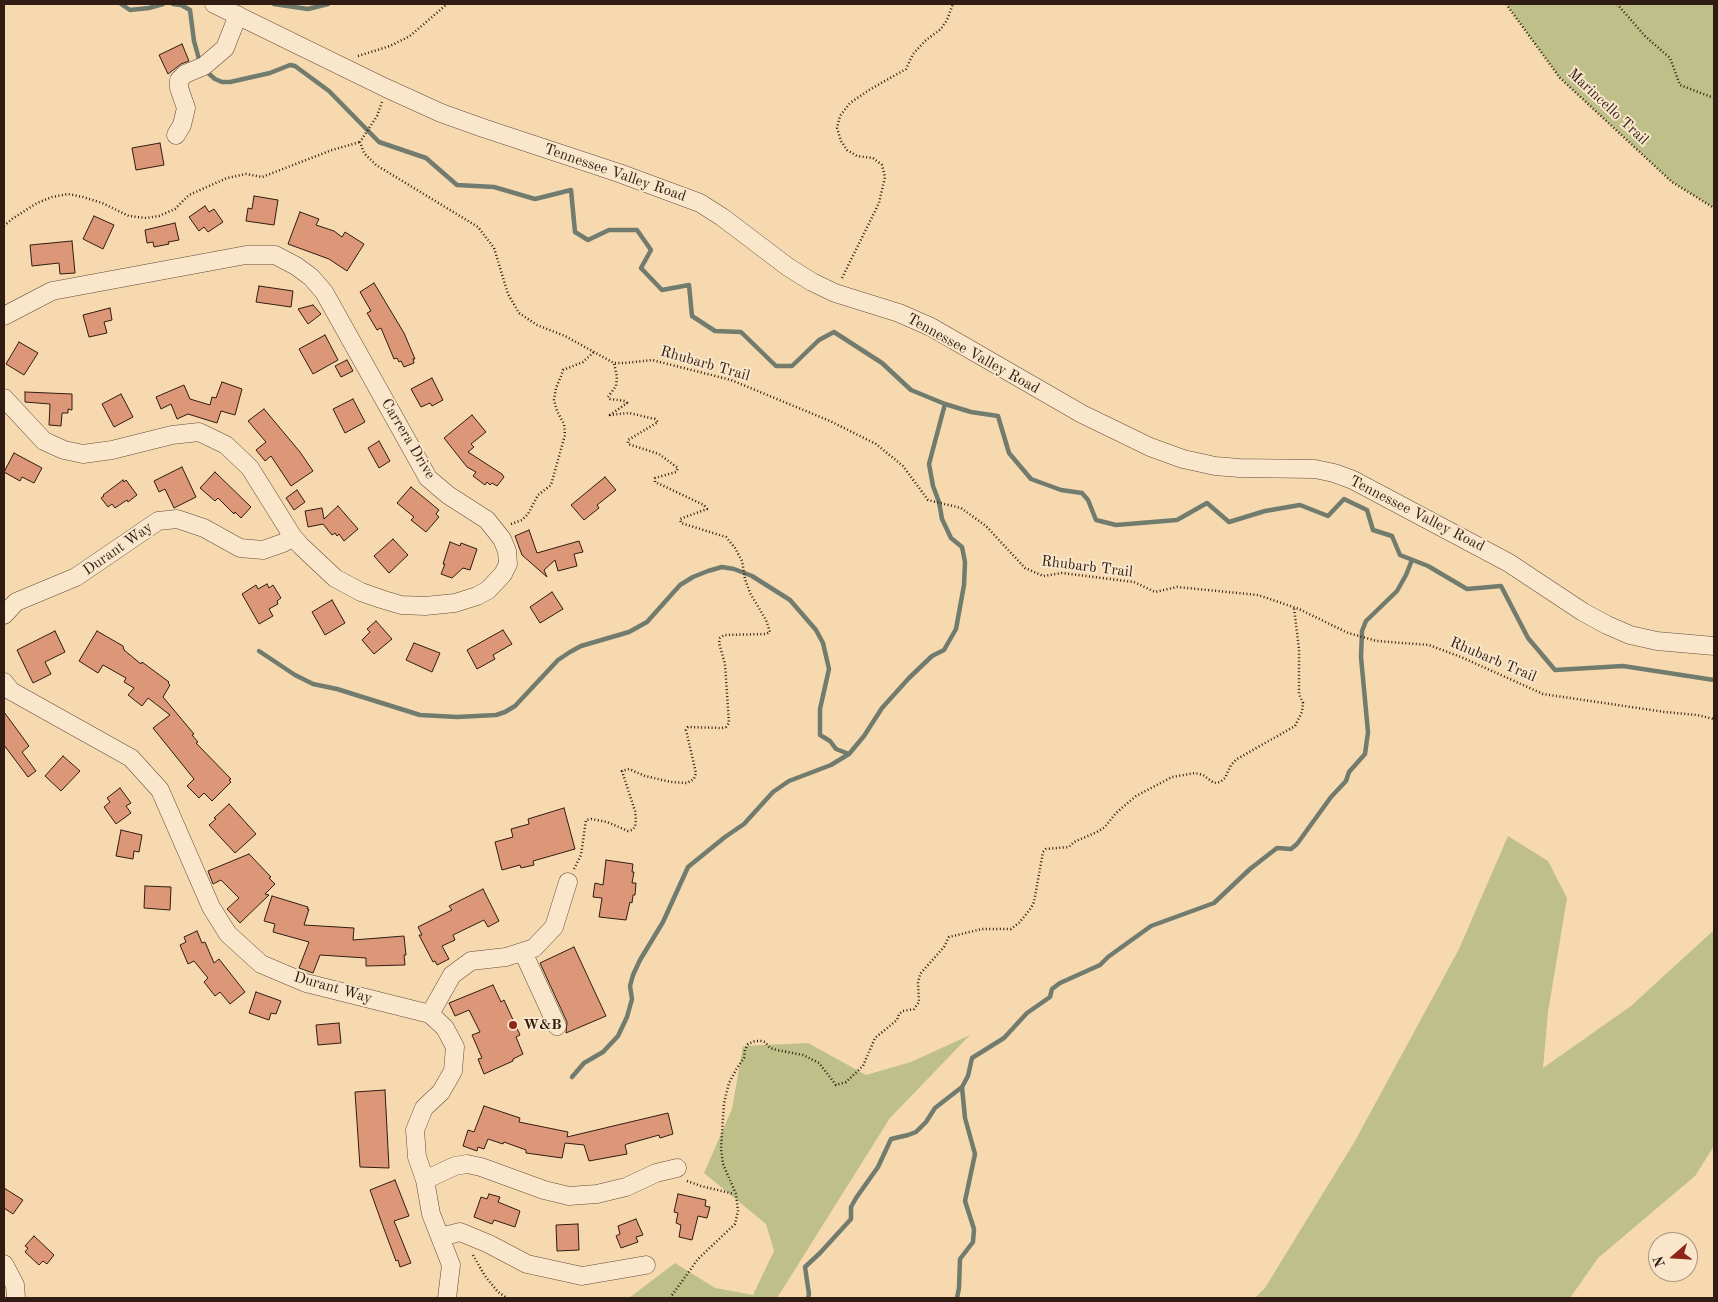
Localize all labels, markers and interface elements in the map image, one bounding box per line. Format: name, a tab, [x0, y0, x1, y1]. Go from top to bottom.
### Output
street label: Marincello Trail	[1564, 65, 1652, 149]
street label: Tennessee Valley Road	[542, 140, 688, 206]
street label: Tennessee Valley Road	[903, 310, 1043, 398]
street label: Rhubarb Trail	[658, 343, 752, 385]
street label: Carrera Drive	[377, 396, 439, 482]
street label: Tennessee Valley Road	[1347, 472, 1487, 556]
street label: Durant Way	[80, 518, 156, 580]
street label: Rhubarb Trail	[1040, 552, 1134, 582]
street label: Rhubarb Trail	[1447, 634, 1539, 686]
street label: Durant Way	[292, 968, 374, 1008]
place label: W&B	[523, 1016, 562, 1034]
marker: W&B	[507, 1019, 519, 1031]
north arrow	[1648, 1232, 1698, 1282]
text: N	[1651, 1254, 1668, 1269]

